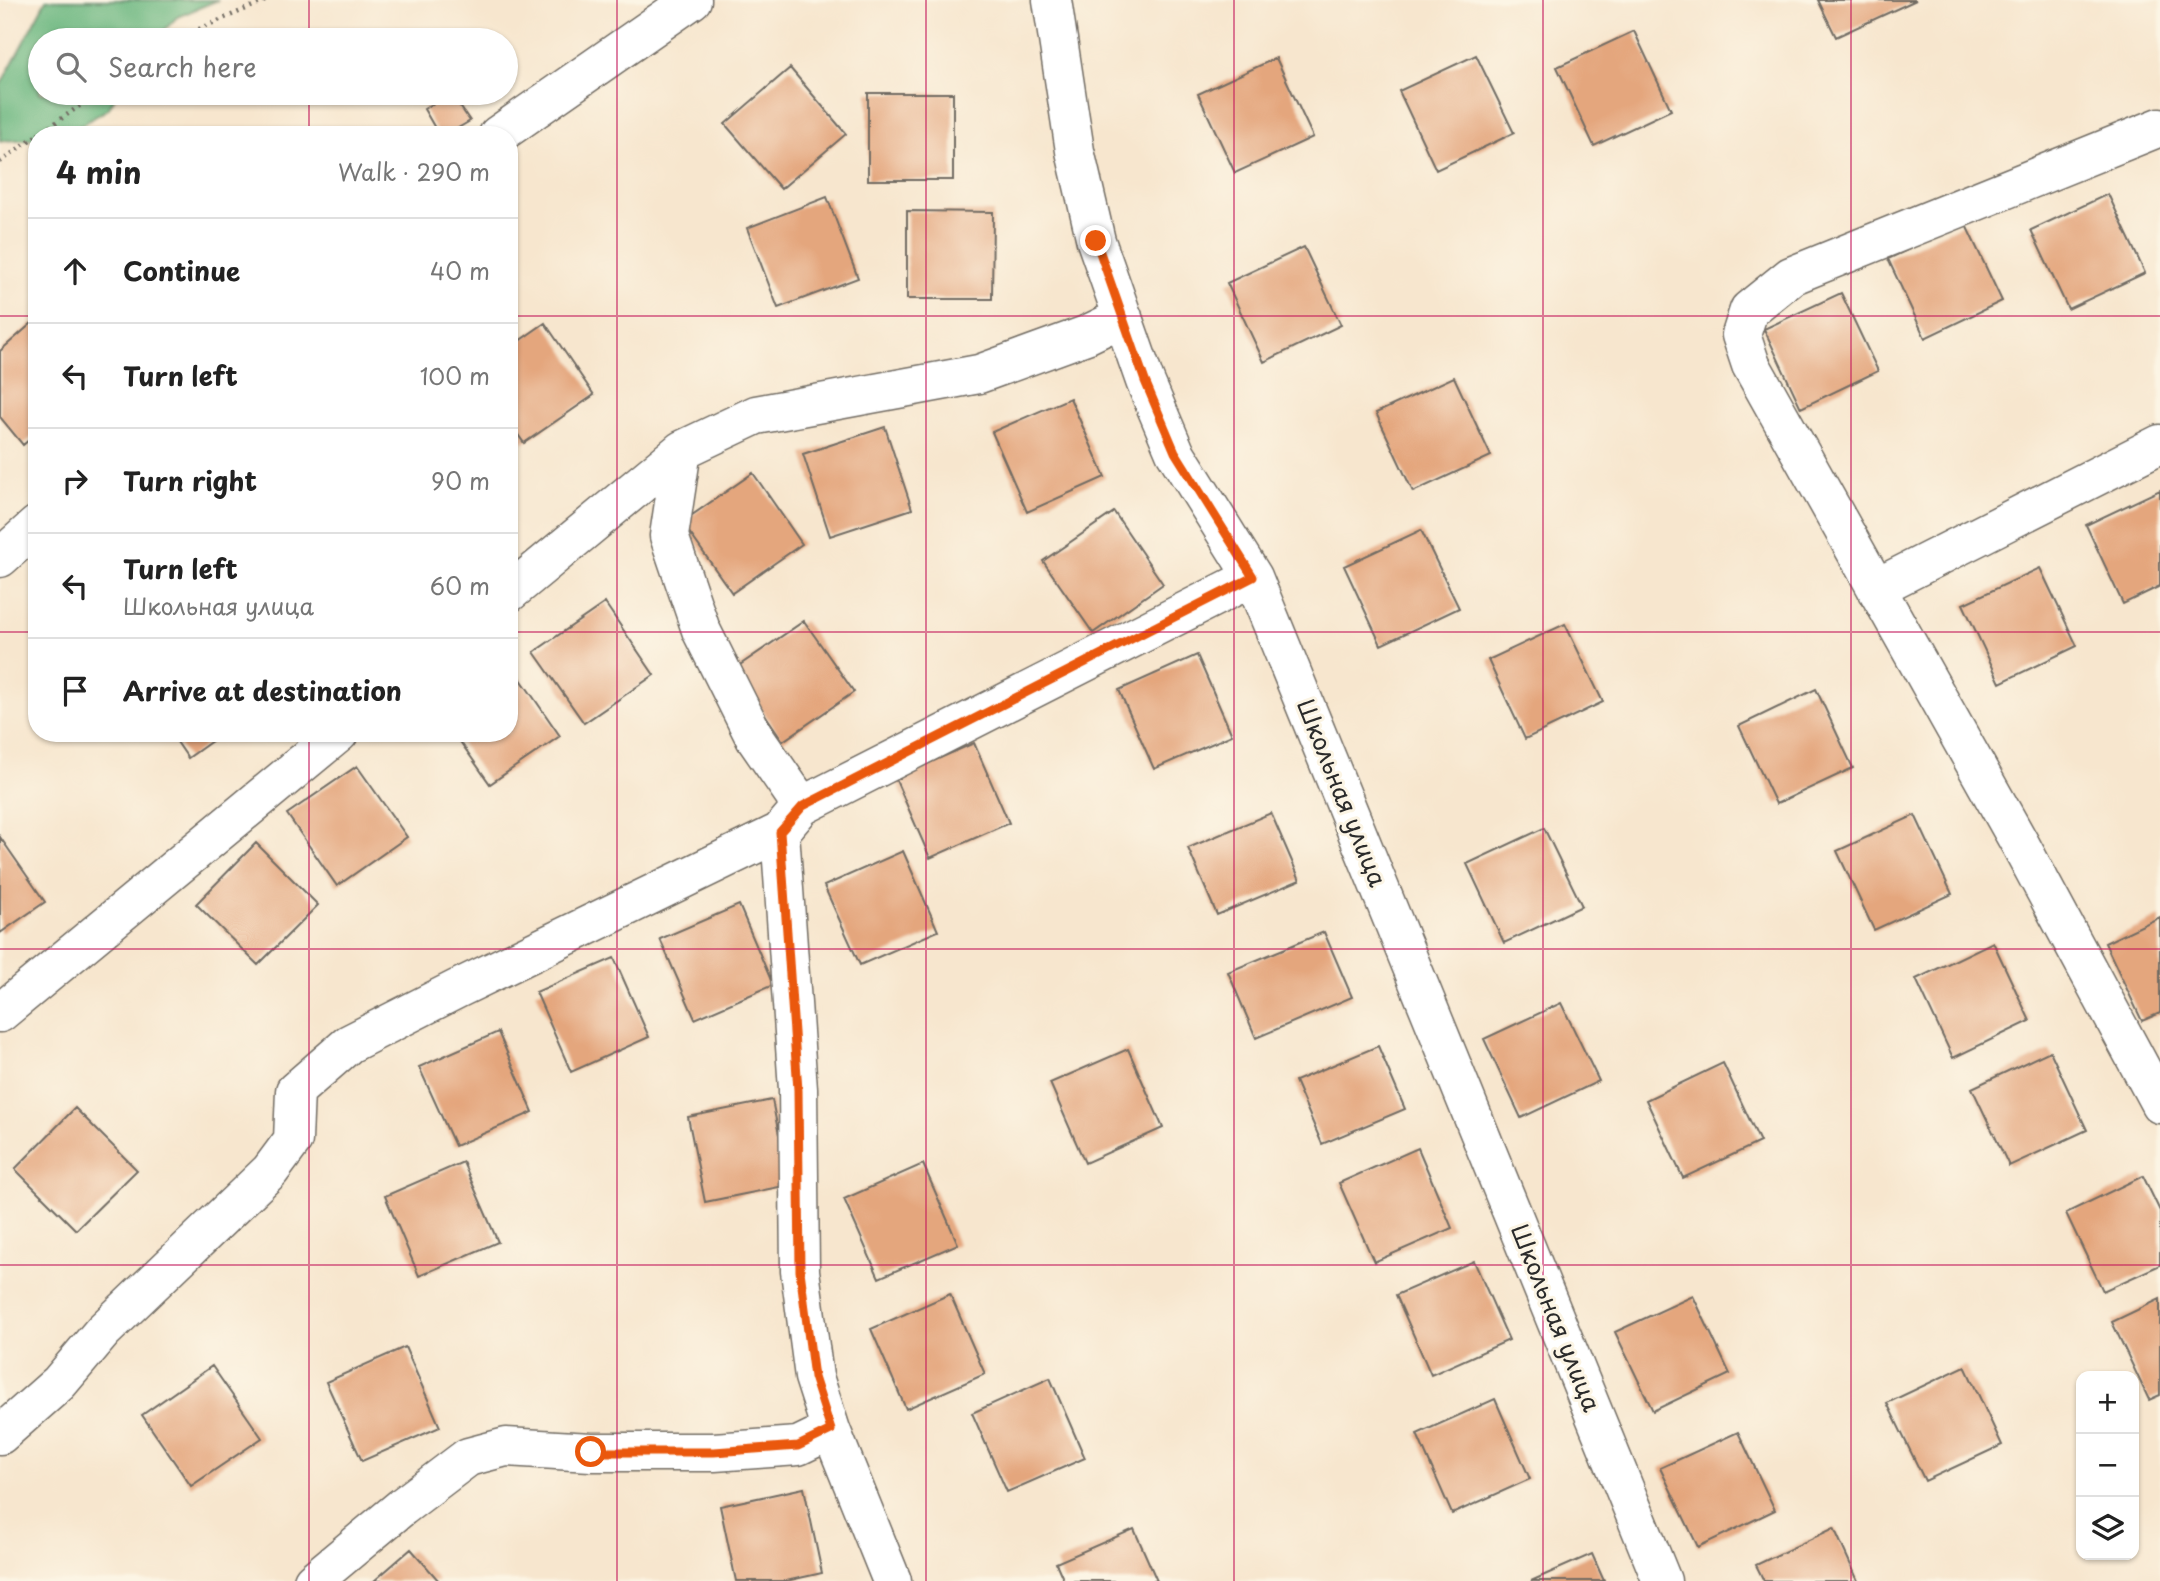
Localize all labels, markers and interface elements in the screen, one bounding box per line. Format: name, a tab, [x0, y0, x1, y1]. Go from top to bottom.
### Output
search box	[28, 28, 518, 105]
text: Search here	[108, 47, 257, 86]
icon: search	[52, 48, 90, 86]
text: 4 min	[56, 149, 142, 194]
text: Walk · 290 m	[338, 154, 490, 189]
route end	[1080, 225, 1111, 256]
text: Continue	[123, 251, 240, 290]
icon: ahead	[56, 252, 94, 290]
text: 40 m	[430, 253, 490, 288]
text: Turn left	[123, 356, 238, 395]
icon: left	[56, 357, 94, 395]
text: 100 m	[420, 358, 490, 393]
text: Turn right	[123, 461, 257, 500]
icon: right	[56, 462, 94, 500]
text: 90 m	[431, 463, 490, 498]
text: Turn left	[123, 549, 238, 588]
icon: left	[56, 567, 94, 605]
text: 60 m	[430, 568, 490, 603]
text: Школьная улица	[123, 588, 314, 623]
text: Arrive at destination	[123, 671, 402, 710]
icon: arrive	[56, 672, 94, 710]
street label: Школьная улица	[1289, 693, 1397, 891]
street label: Школьная улица	[1503, 1218, 1611, 1416]
map controls	[2076, 1371, 2139, 1560]
button: +	[2076, 1371, 2139, 1434]
button: −	[2076, 1434, 2139, 1497]
route start	[575, 1436, 606, 1467]
button: layers	[2076, 1497, 2139, 1560]

